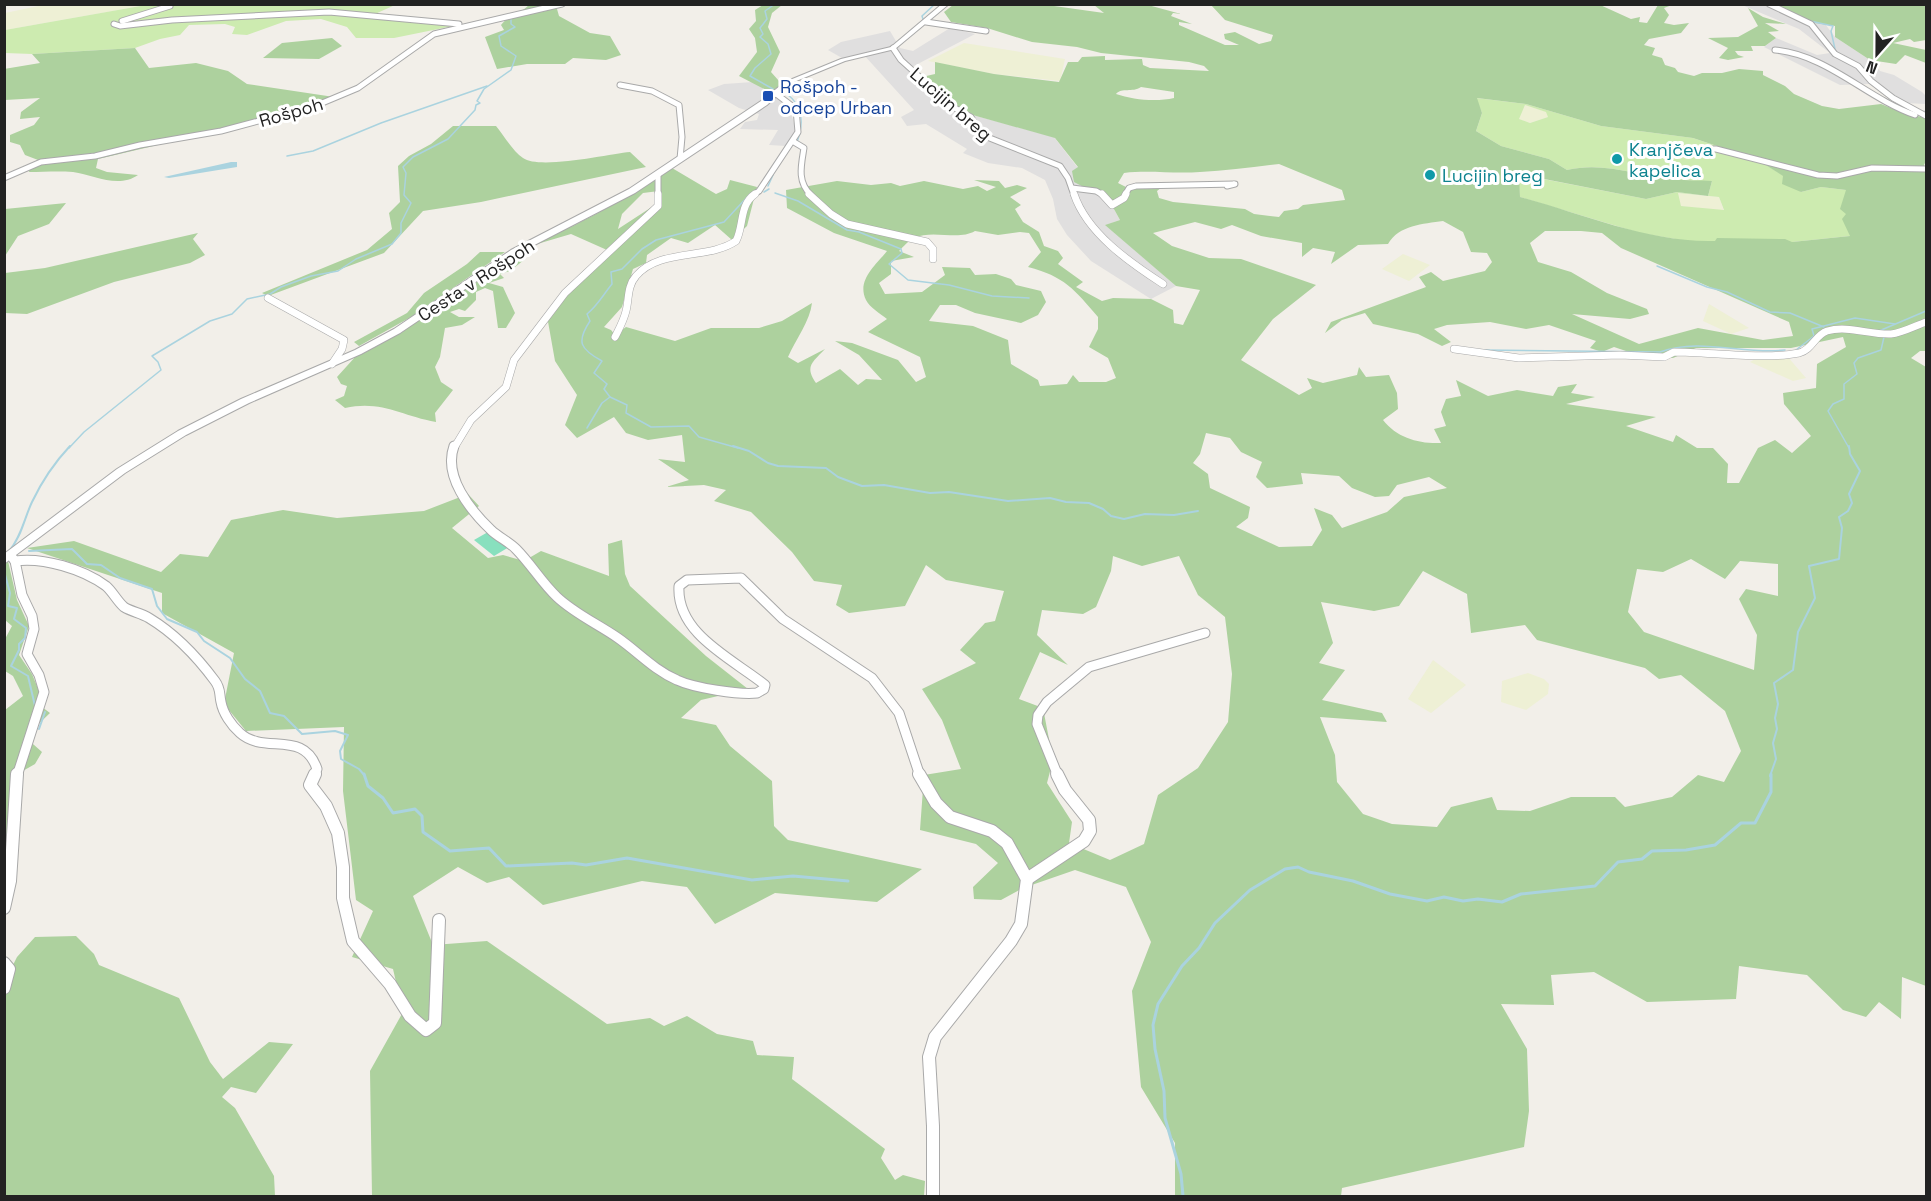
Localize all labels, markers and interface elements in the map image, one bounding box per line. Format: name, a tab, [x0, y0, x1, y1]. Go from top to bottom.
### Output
north arrow	[1847, 24, 1907, 84]
text: N	[1863, 56, 1881, 79]
street label: Lucijin breg	[905, 62, 997, 146]
place label: Rošpoh - odcep Urban	[780, 75, 892, 119]
marker: Rošpoh - odcep Urban	[761, 89, 775, 103]
street label: Rošpoh	[256, 92, 326, 132]
place label: Kranjčeva kapelica	[1629, 138, 1713, 182]
marker: Kranjčeva kapelica	[1610, 152, 1624, 166]
place label: Lucijin breg	[1442, 164, 1543, 187]
marker: Lucijin breg	[1423, 168, 1437, 182]
street label: Cesta v Rošpoh	[413, 234, 539, 326]

